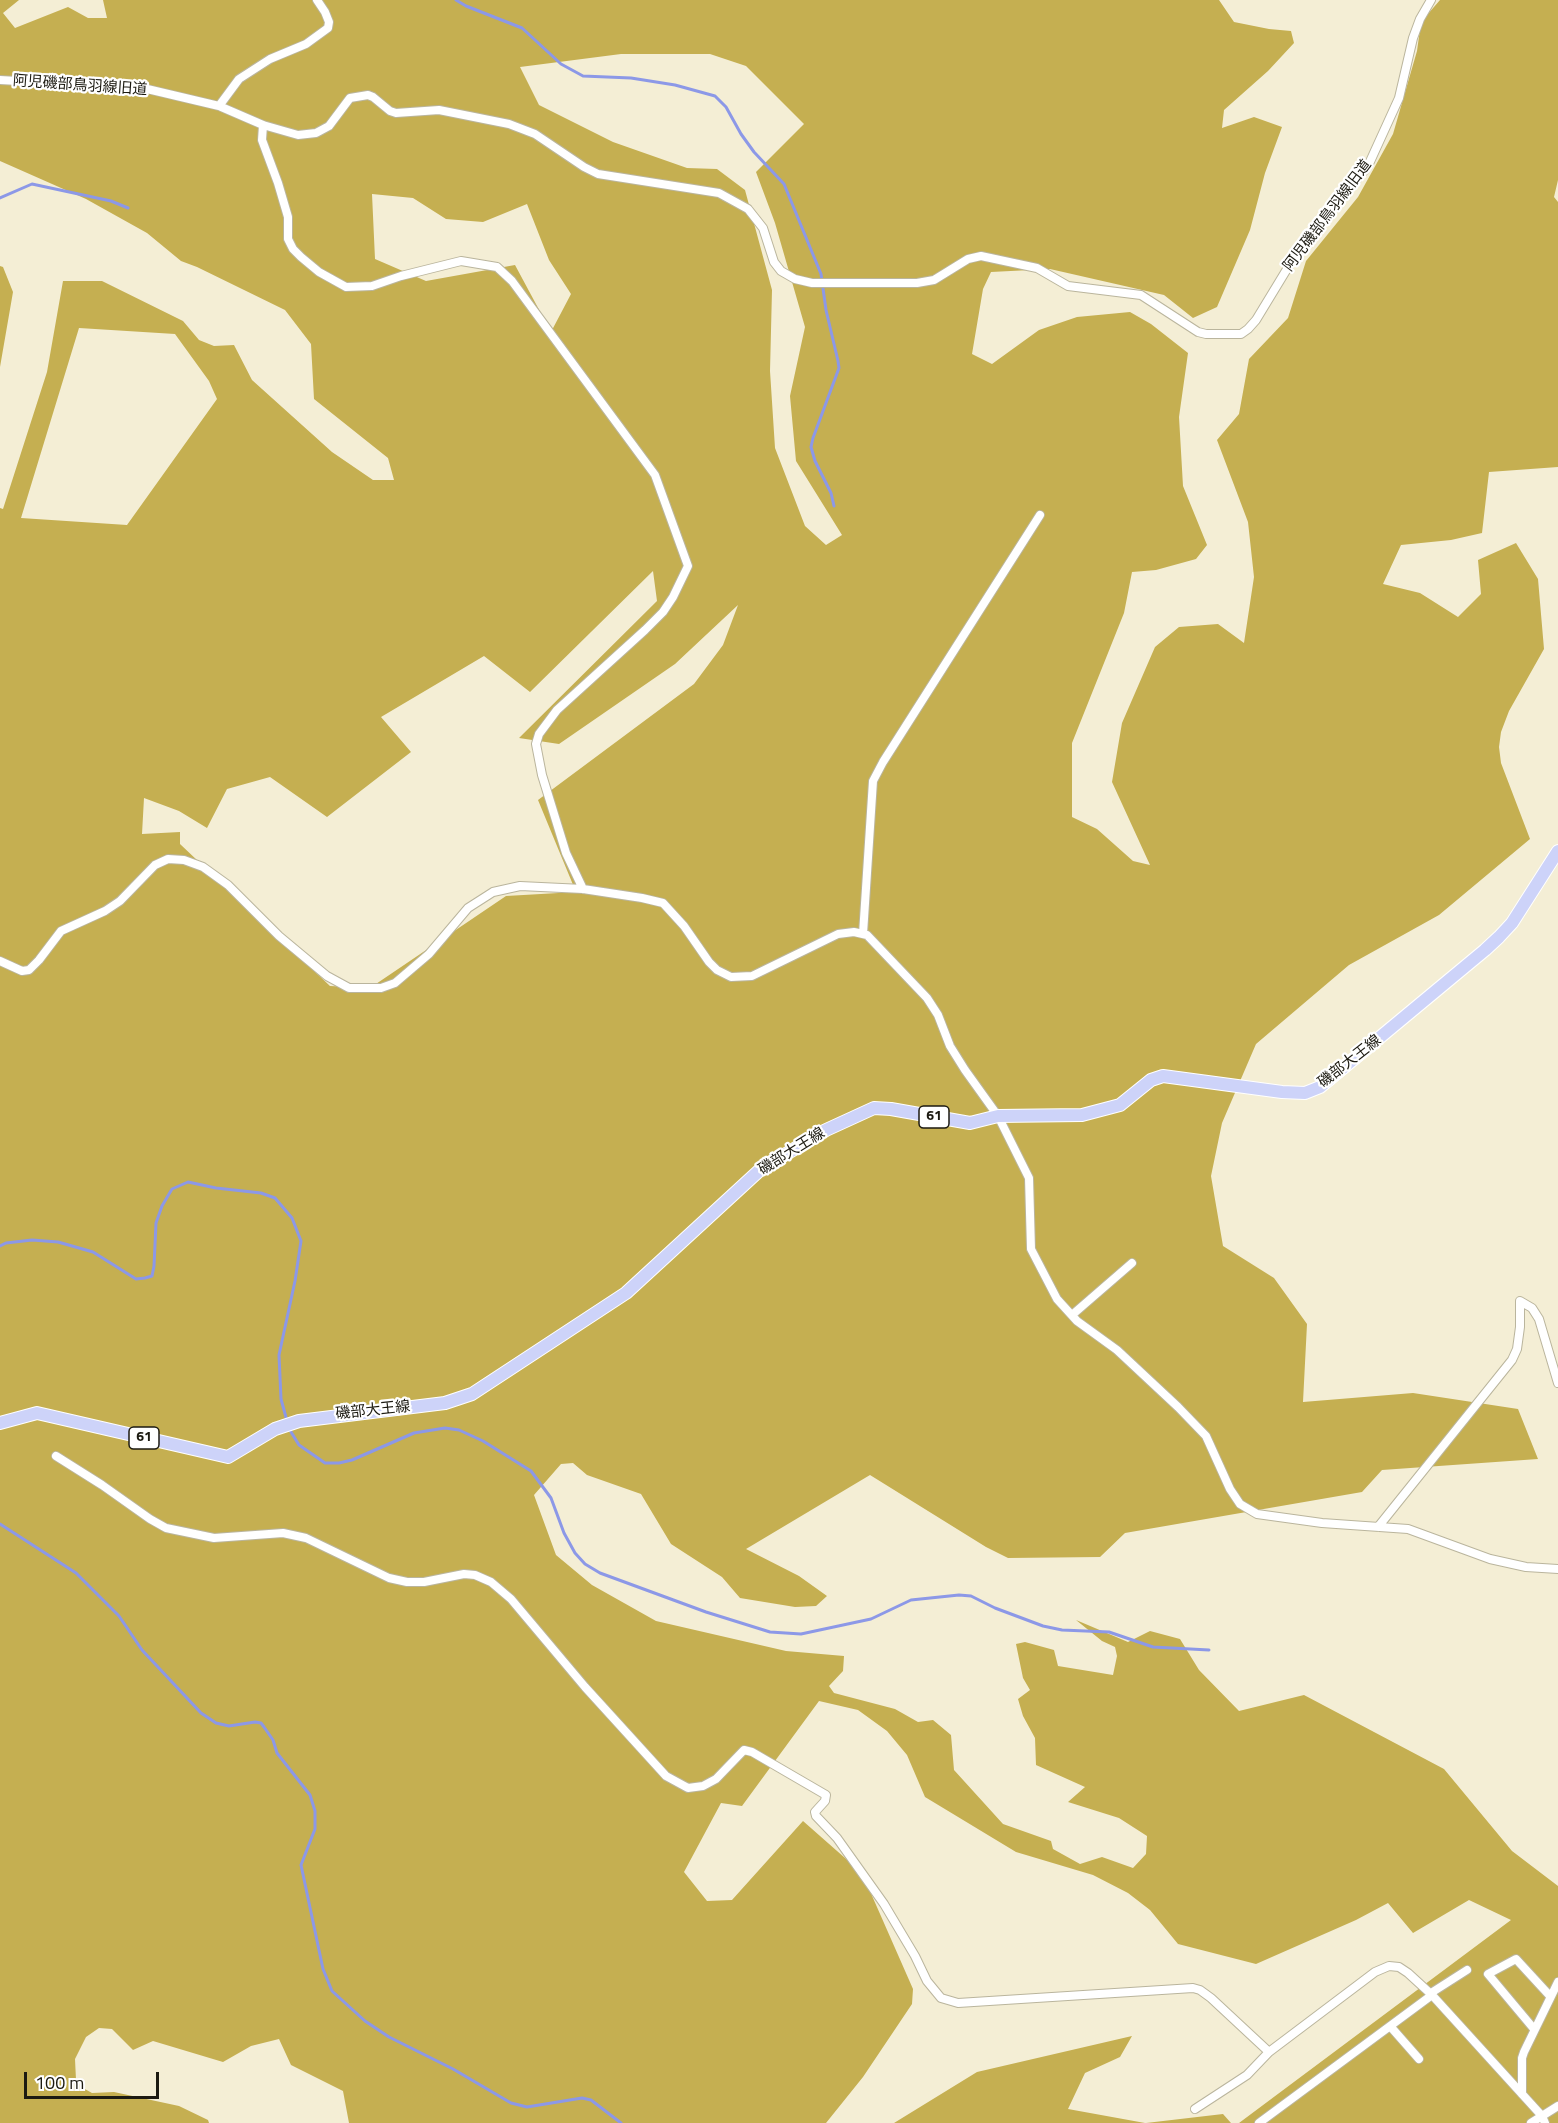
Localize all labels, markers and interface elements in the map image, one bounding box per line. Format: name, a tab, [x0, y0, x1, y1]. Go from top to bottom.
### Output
street label: 阿児磯部鳥羽線旧道	[12, 72, 148, 100]
street label: 阿児磯部鳥羽線旧道	[1280, 157, 1376, 275]
street label: 磯部大王線	[1315, 1032, 1385, 1092]
road number: 61	[919, 1106, 949, 1128]
street label: 磯部大王線	[755, 1124, 829, 1180]
street label: 磯部大王線	[335, 1398, 411, 1424]
road number: 61	[129, 1427, 159, 1449]
scale bar	[27, 2060, 162, 2098]
text: 100 m	[35, 2069, 84, 2096]

